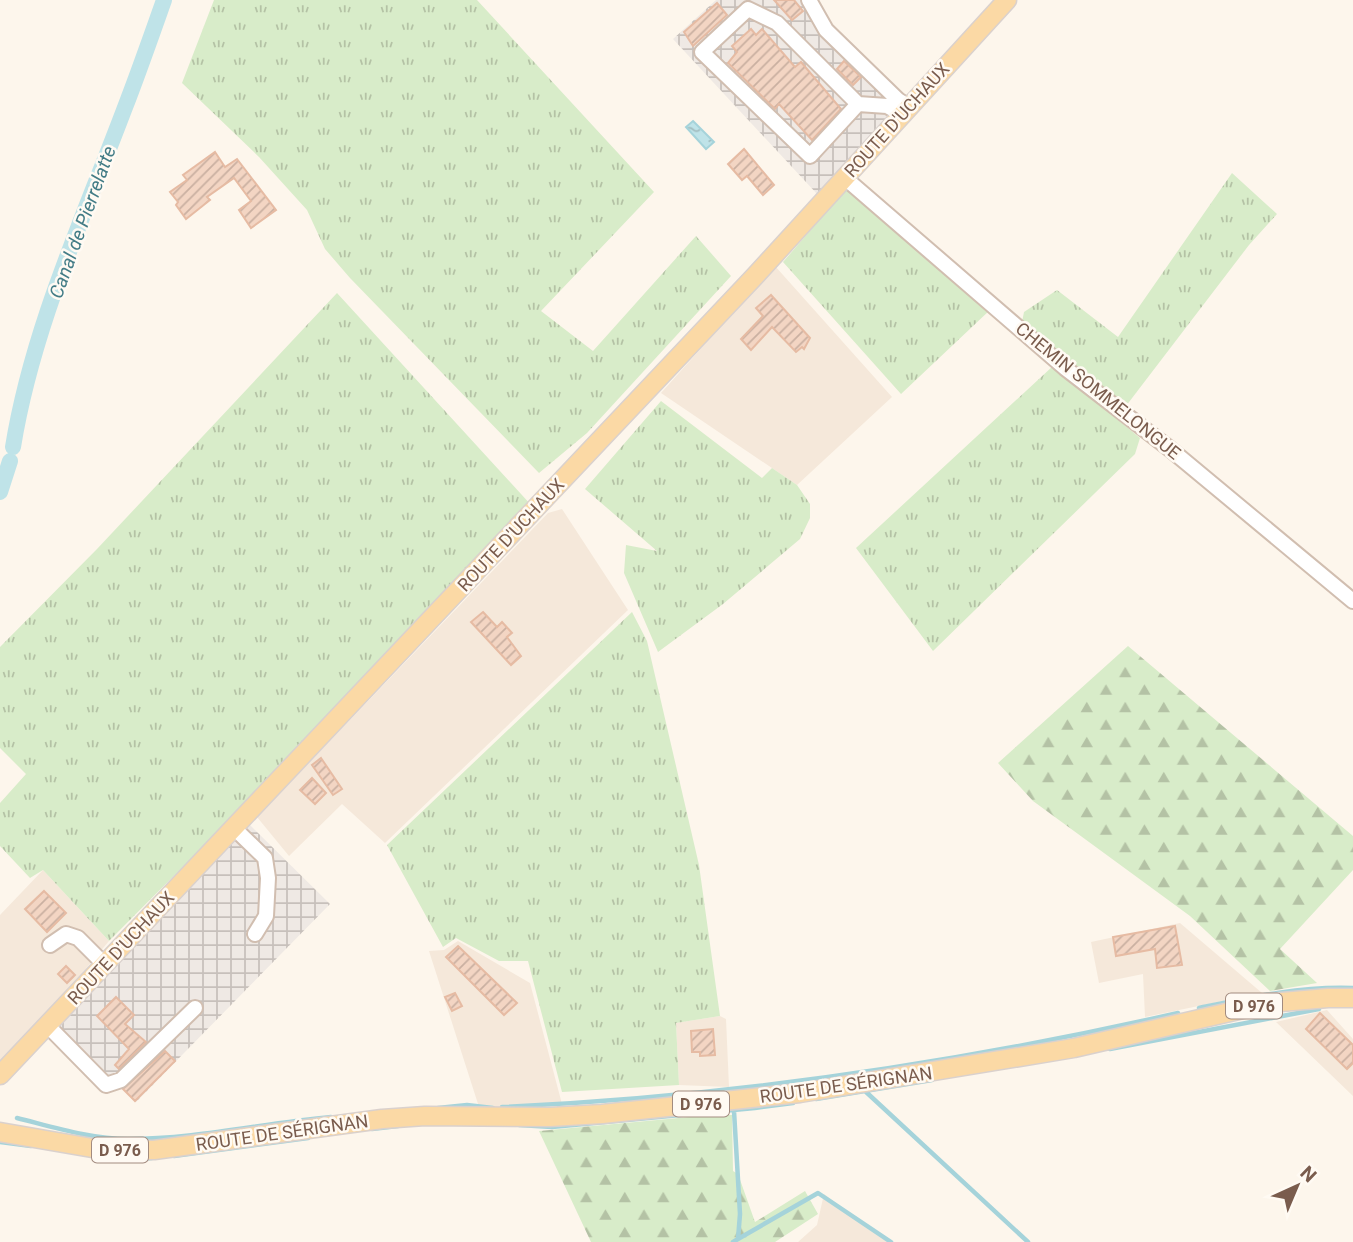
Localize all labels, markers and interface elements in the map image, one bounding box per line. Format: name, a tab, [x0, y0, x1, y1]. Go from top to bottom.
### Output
street label: ROUTE D'UCHAUX	[840, 58, 953, 181]
water label: Canal de Pierrelatte	[44, 143, 121, 302]
street label: CHEMIN SOMMELONGUE	[1012, 318, 1185, 464]
street label: ROUTE D'UCHAUX	[453, 474, 568, 595]
street label: ROUTE D'UCHAUX	[63, 887, 178, 1008]
road number: D 976	[1226, 994, 1282, 1018]
street label: ROUTE DE SÉRIGNAN	[758, 1062, 933, 1107]
road number: D 976	[673, 1092, 729, 1116]
street label: ROUTE DE SÉRIGNAN	[194, 1110, 369, 1155]
road number: D 976	[92, 1138, 148, 1162]
north arrow	[1262, 1151, 1332, 1221]
text: N	[1296, 1161, 1321, 1187]

